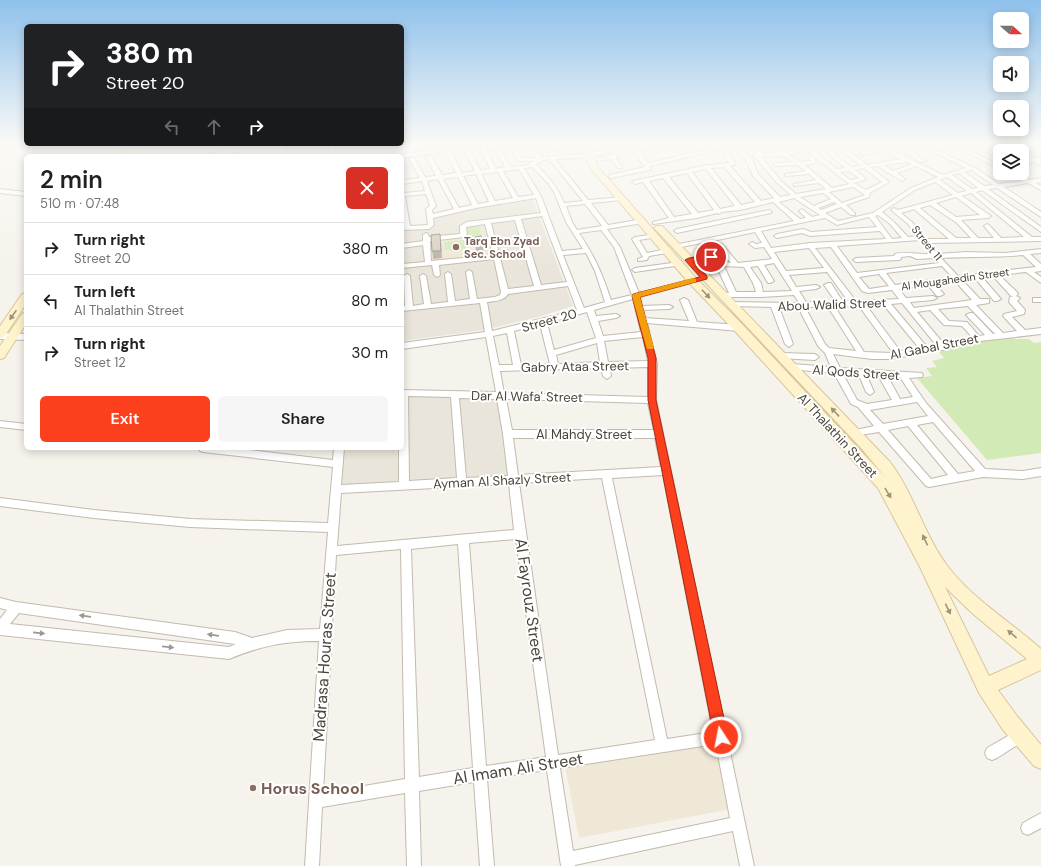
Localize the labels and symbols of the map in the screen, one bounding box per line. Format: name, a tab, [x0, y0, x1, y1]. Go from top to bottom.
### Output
north arrow	[993, 12, 1029, 48]
street label: Street 11	[909, 223, 945, 263]
place label: Tarq Ebn Zyad Sec. School	[464, 234, 539, 261]
pin	[694, 240, 728, 274]
marker: Tarq Ebn Zyad Sec. School	[451, 242, 461, 252]
street label: Al Mougahedin Street	[900, 264, 1010, 294]
one-way arrow	[701, 289, 711, 299]
street label: Abou Walid Street	[777, 294, 887, 315]
street label: Street 20	[520, 305, 579, 336]
one-way arrow	[9, 310, 17, 320]
street label: Al Gabal Street	[888, 330, 980, 363]
street label: Gabry Ataa Street	[521, 357, 629, 376]
street label: Al Qods Street	[812, 361, 900, 384]
street label: Dar Al Wafa' Street	[471, 387, 583, 406]
street label: Al Thalathin Street	[794, 389, 881, 481]
one-way arrow	[830, 407, 839, 417]
street label: Al Mahdy Street	[536, 426, 632, 443]
street label: Ayman Al Shazly Street	[433, 468, 571, 493]
one-way arrow	[885, 487, 892, 499]
one-way arrow	[922, 534, 928, 545]
street label: Al Fayrouz Street	[510, 537, 549, 663]
street label: Madrasa Houras Street	[308, 572, 341, 742]
one-way arrow	[945, 603, 951, 615]
one-way arrow	[78, 613, 91, 619]
one-way arrow	[33, 630, 45, 636]
one-way arrow	[1007, 630, 1017, 639]
one-way arrow	[207, 632, 219, 638]
one-way arrow	[162, 644, 174, 650]
position arrow	[700, 716, 742, 758]
street label: Al Imam Ali Street	[452, 748, 585, 789]
place label: Horus School	[261, 778, 364, 799]
marker: Horus School	[248, 783, 258, 793]

